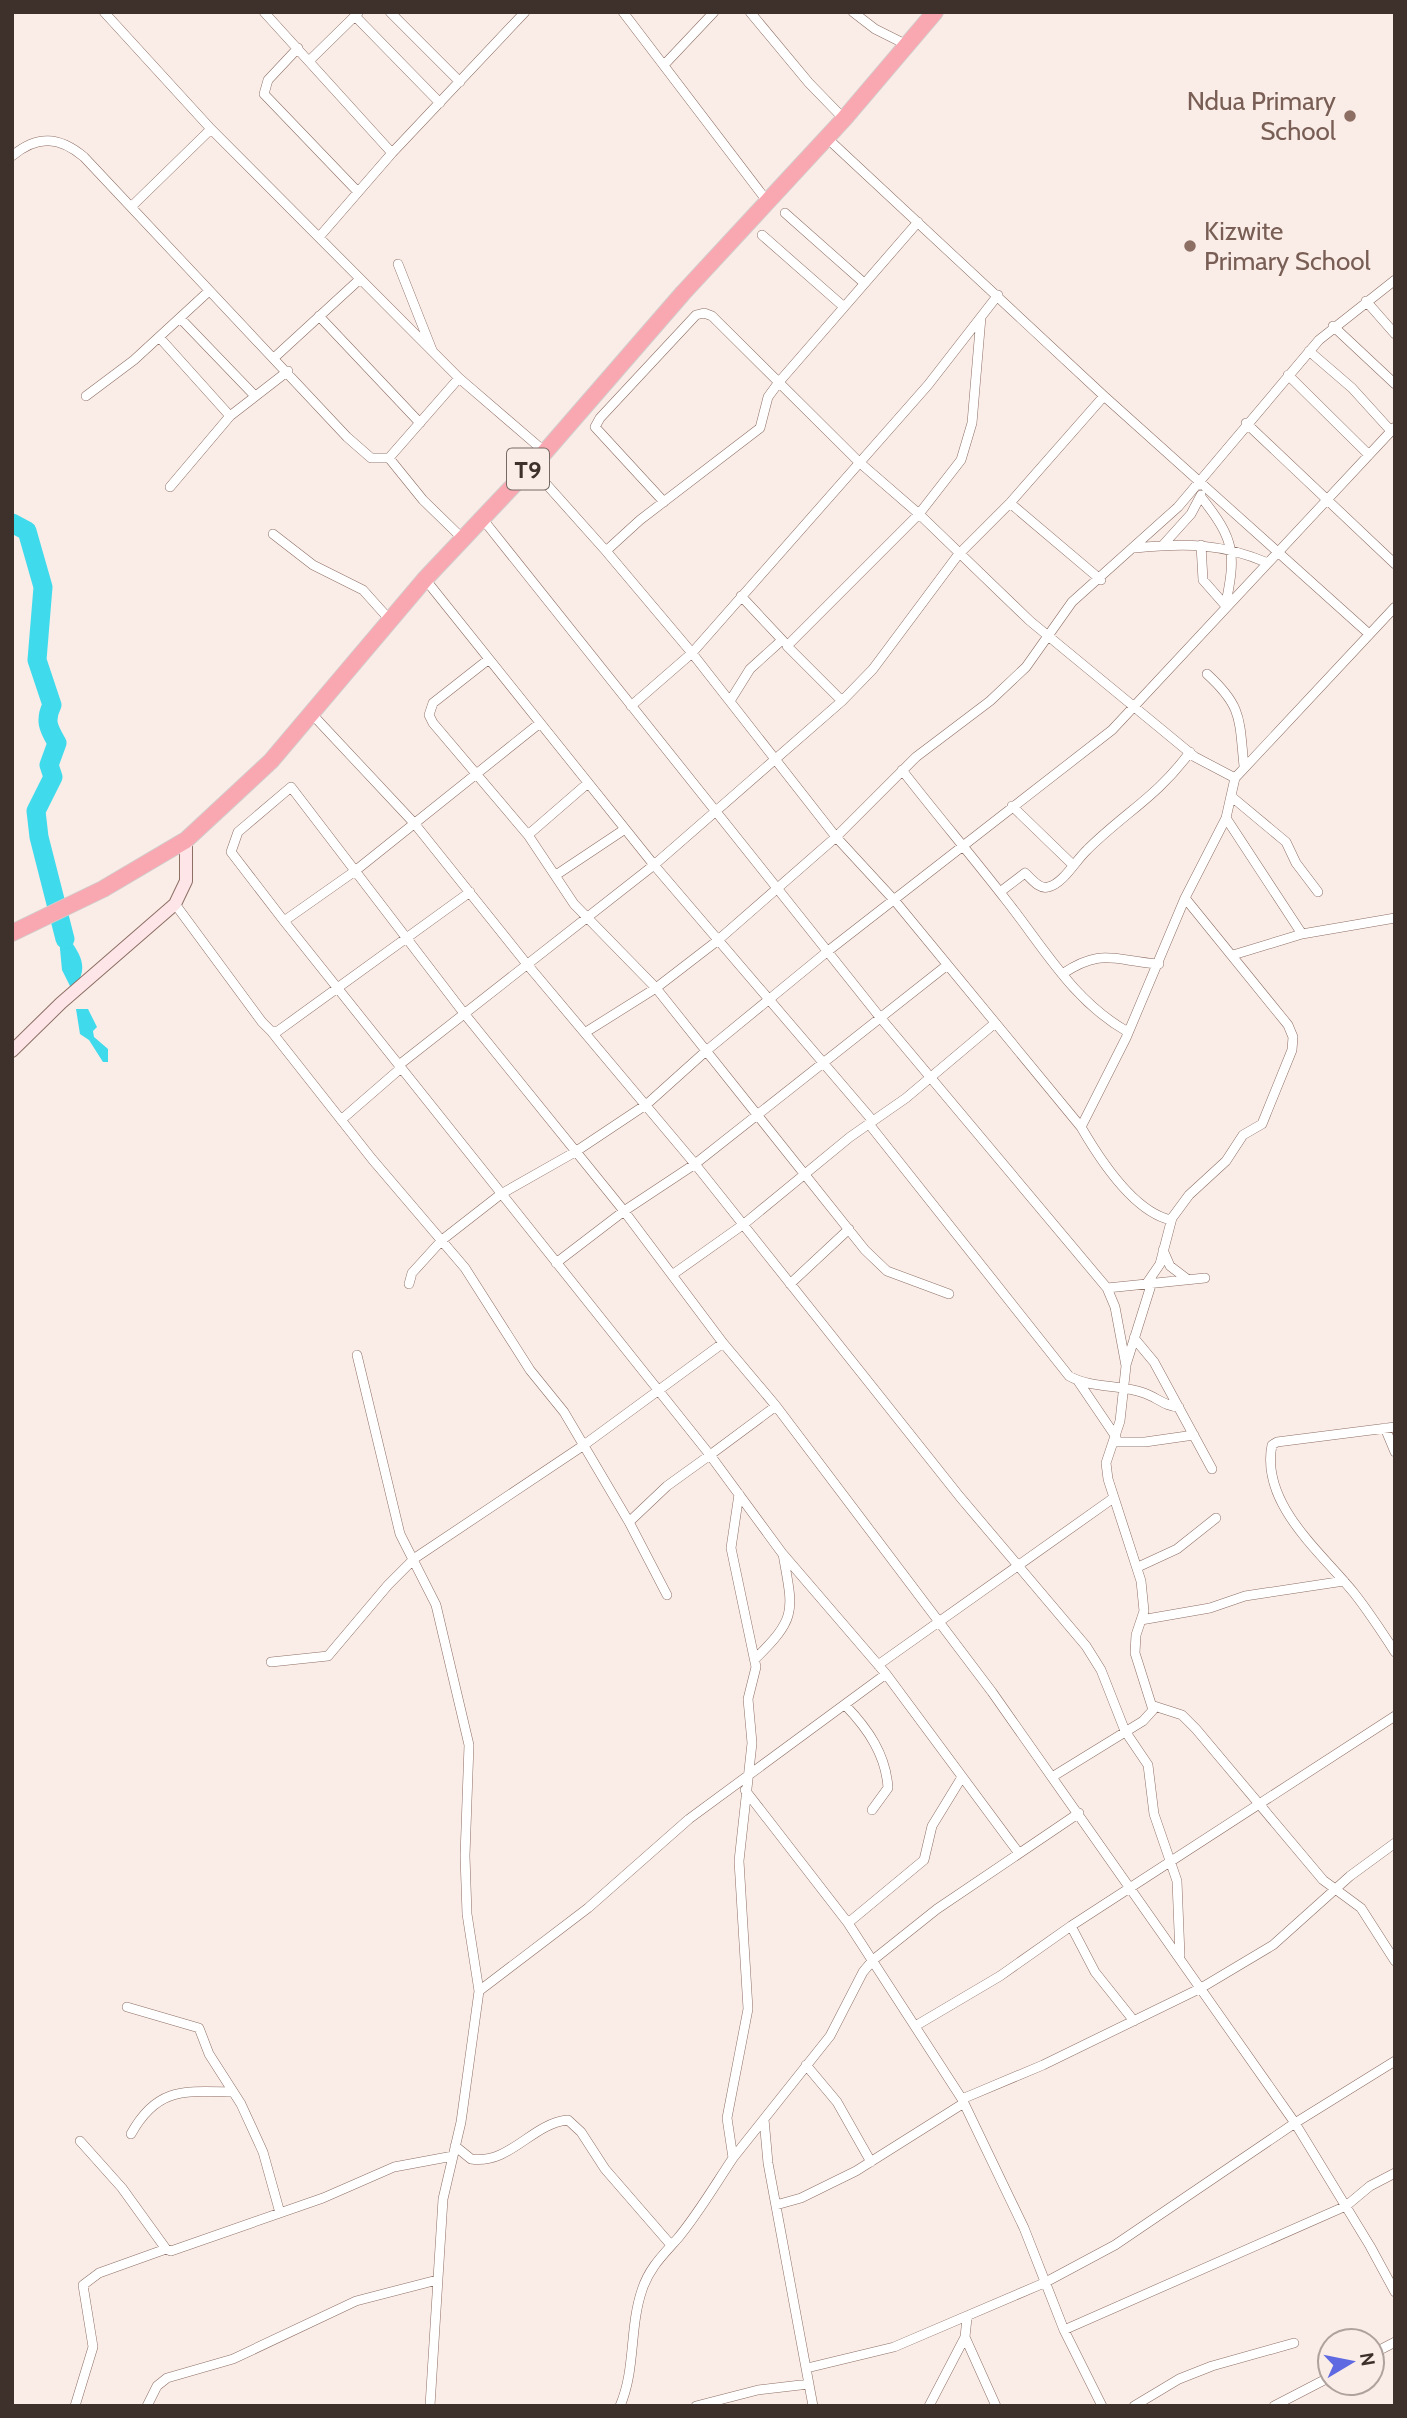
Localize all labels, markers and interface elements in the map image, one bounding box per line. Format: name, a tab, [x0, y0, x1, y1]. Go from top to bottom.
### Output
place label: Ndua Primary School	[1187, 85, 1336, 147]
marker: Ndua Primary School	[1342, 108, 1358, 124]
place label: Kizwite Primary School	[1204, 215, 1371, 277]
marker: Kizwite Primary School	[1182, 238, 1198, 254]
road number: T9	[507, 448, 549, 490]
north arrow	[1316, 2327, 1386, 2397]
text: N	[1355, 2351, 1380, 2368]

